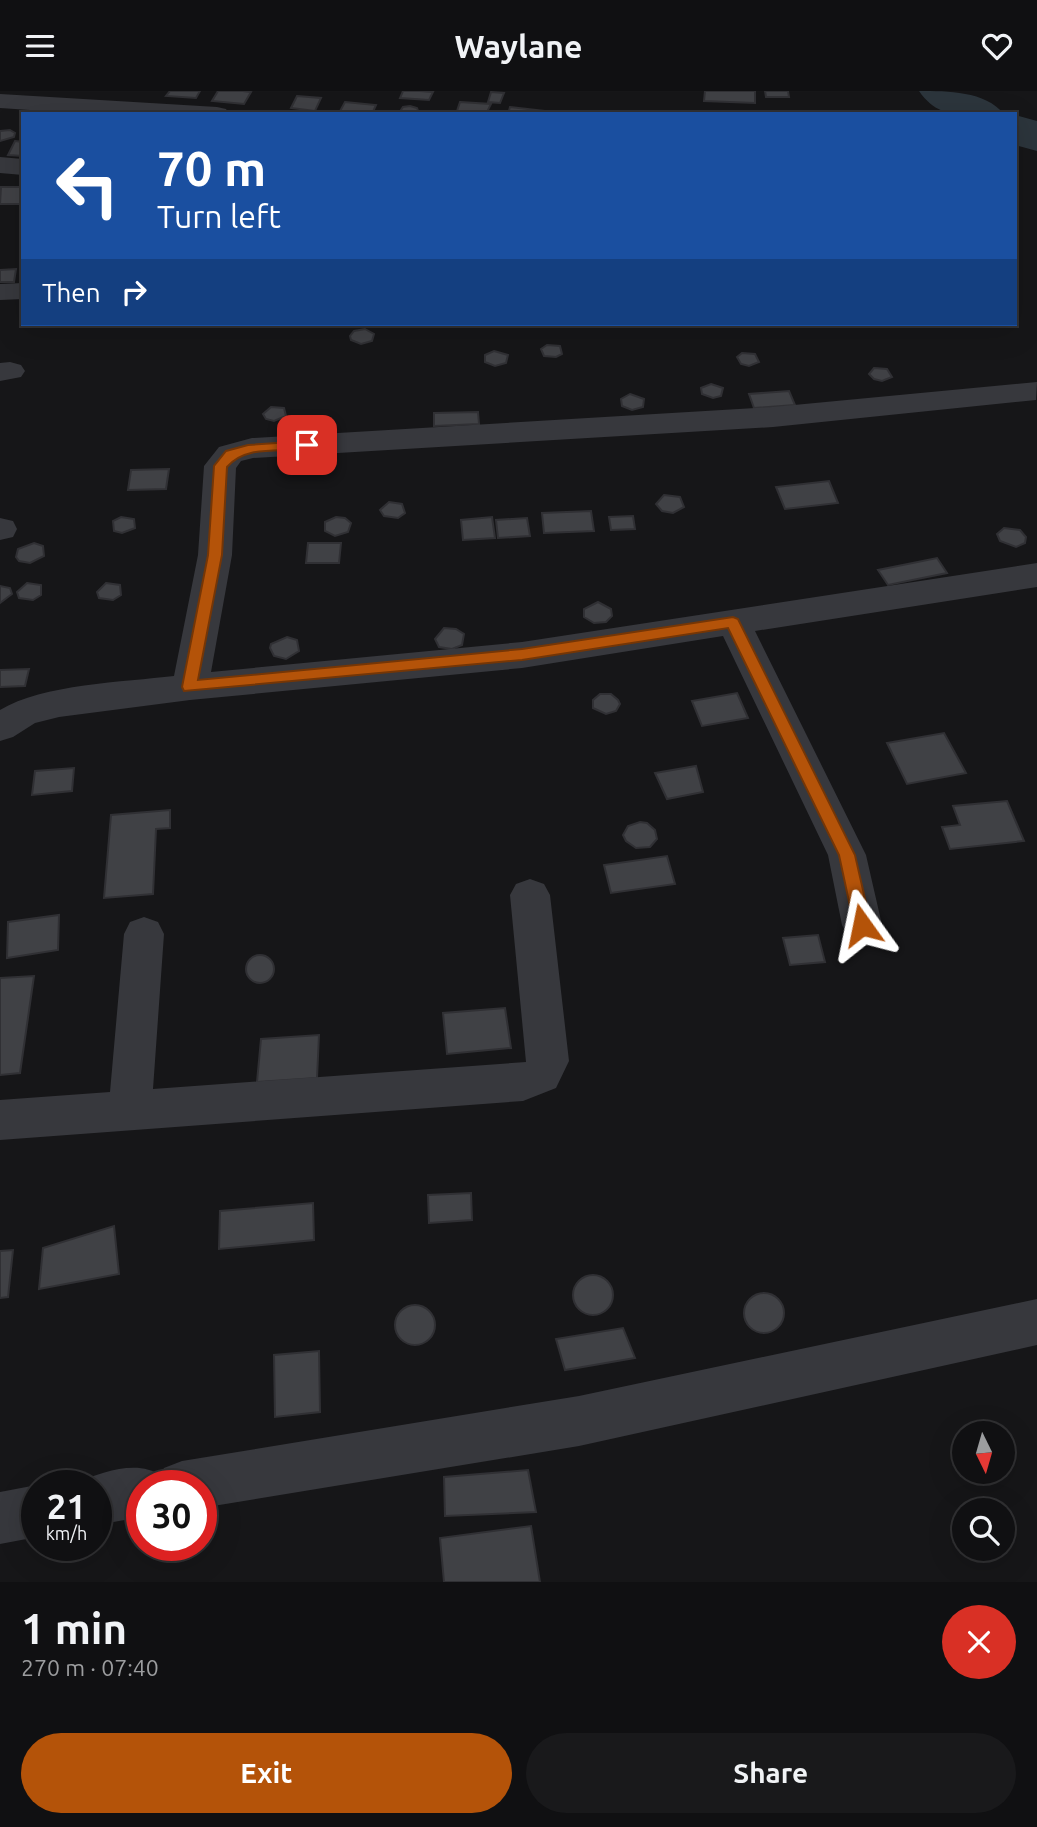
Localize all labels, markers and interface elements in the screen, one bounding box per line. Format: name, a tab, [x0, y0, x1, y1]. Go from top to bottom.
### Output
icon: menu	[21, 27, 59, 65]
icon: heart	[978, 27, 1016, 65]
text: Waylane	[455, 28, 582, 64]
icon: left	[42, 140, 133, 231]
text: 70 m	[157, 140, 266, 195]
text: Turn left	[157, 198, 281, 234]
icon: right	[115, 273, 153, 311]
text: Then	[42, 278, 101, 307]
pin	[277, 415, 337, 475]
icon: arrive	[288, 426, 326, 464]
position arrow	[825, 888, 899, 962]
north arrow	[952, 1421, 1015, 1484]
map controls	[952, 1421, 1015, 1561]
speed limit sign: 30	[126, 1470, 217, 1561]
text: 21	[47, 1486, 86, 1526]
button: search	[952, 1498, 1015, 1561]
text: km/h	[46, 1523, 87, 1543]
text: 1 min	[21, 1605, 127, 1652]
button: close	[942, 1605, 1016, 1679]
text: 270 m · 07:40	[21, 1655, 159, 1680]
button: Exit	[21, 1733, 512, 1813]
button: Share	[526, 1733, 1016, 1813]

